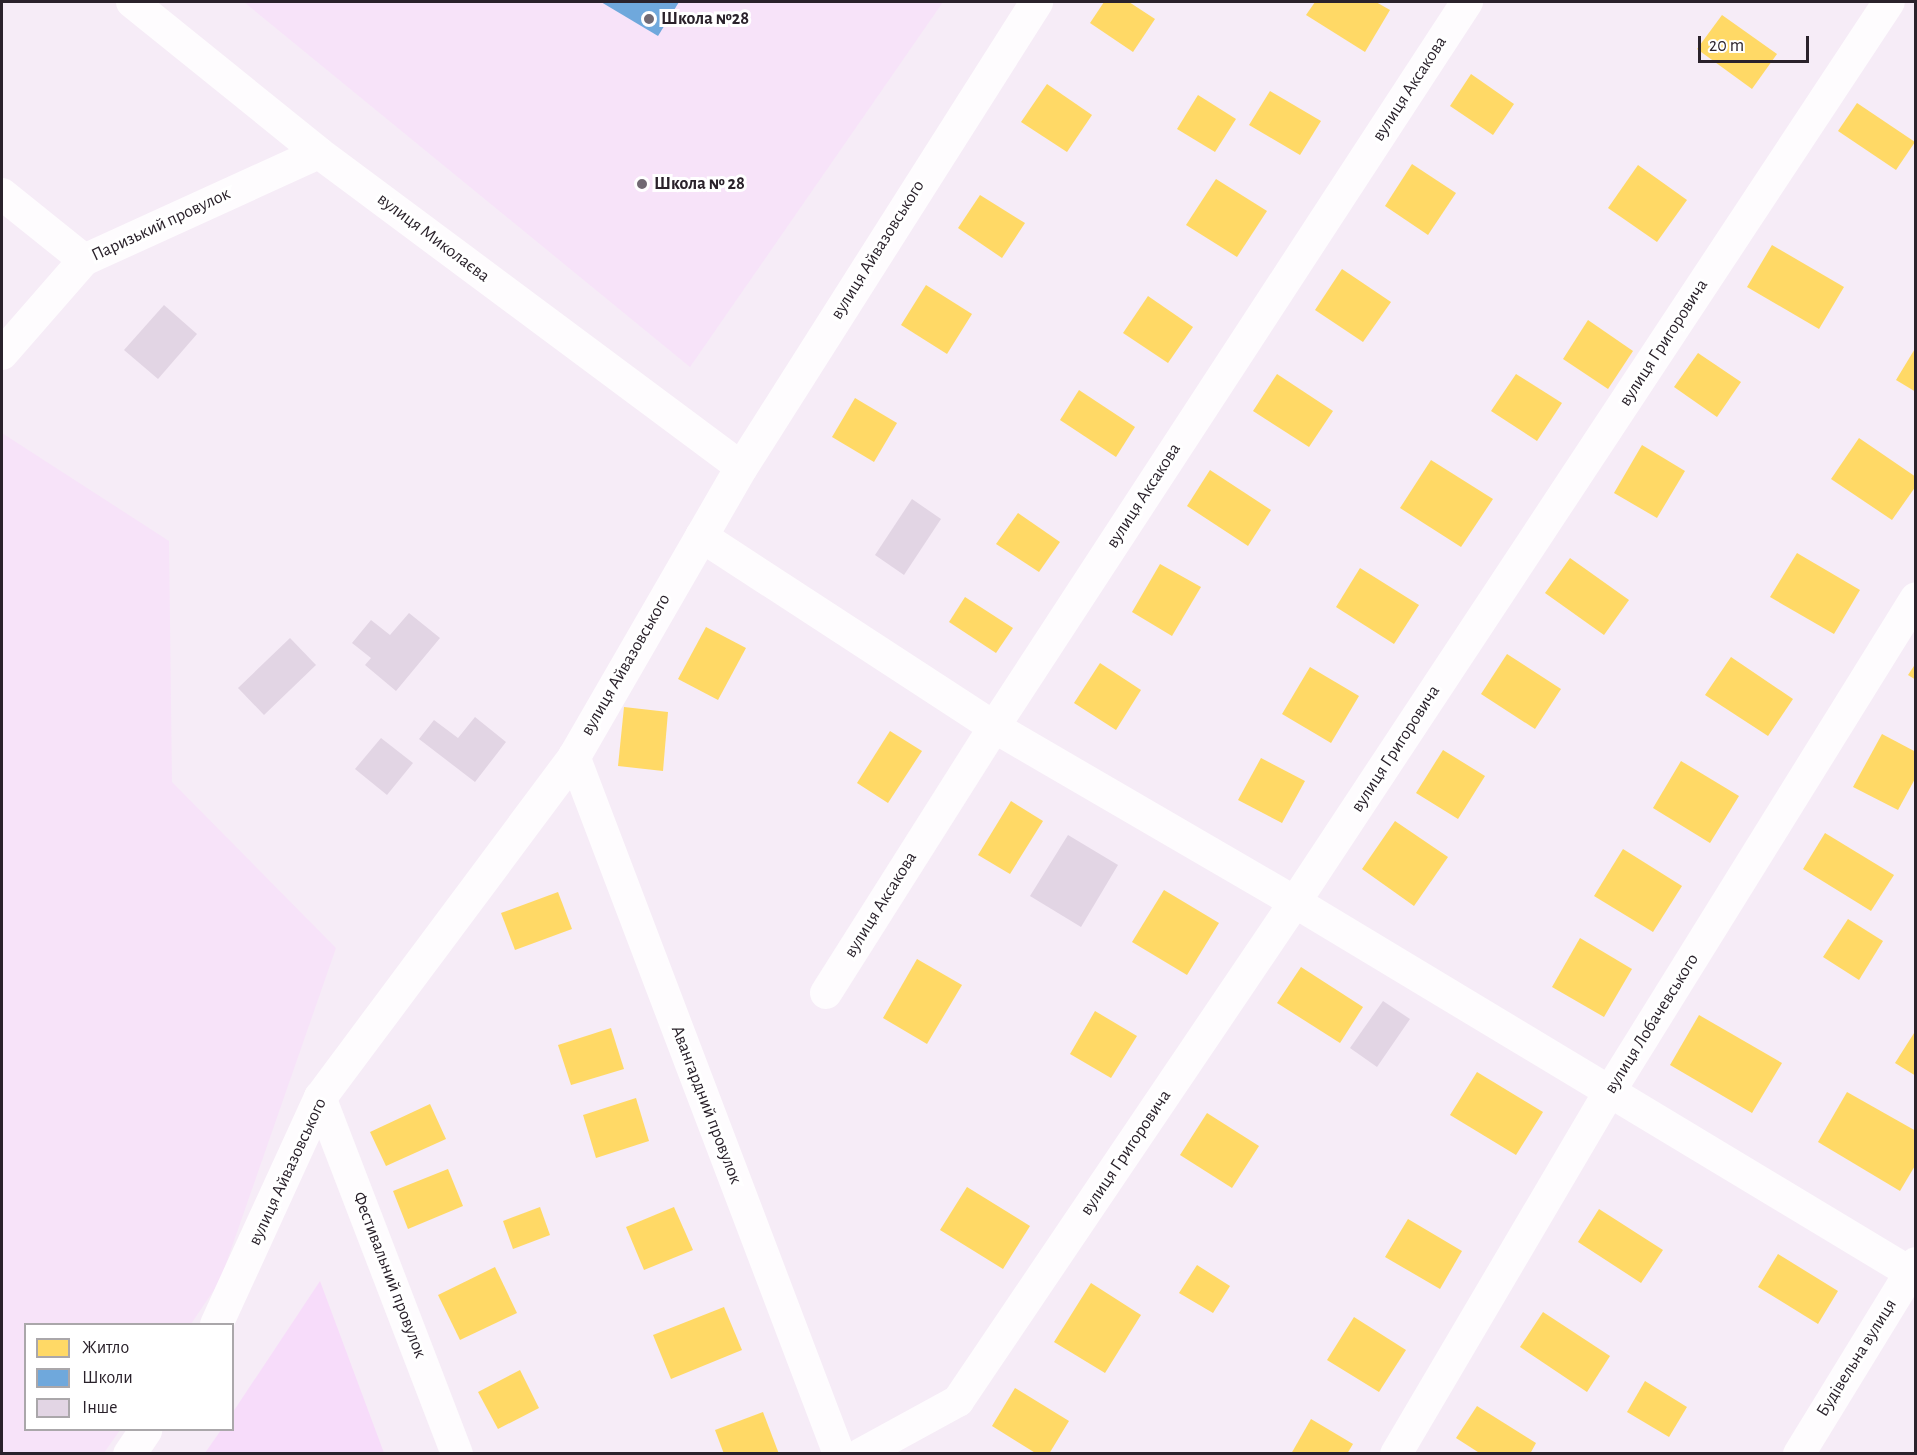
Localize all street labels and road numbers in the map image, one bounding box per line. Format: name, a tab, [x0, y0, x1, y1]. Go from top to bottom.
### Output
street label: вулиця Аксакова	[1368, 32, 1452, 146]
street label: вулиця Айвазовського	[826, 176, 930, 324]
street label: Паризький провулок	[88, 183, 234, 267]
street label: вулиця Миколаєва	[372, 189, 494, 287]
street label: вулиця Григоровича	[1615, 275, 1713, 411]
street label: вулиця Аксакова	[1102, 439, 1186, 553]
street label: вулиця Айвазовського	[577, 590, 675, 740]
street label: вулиця Григоровича	[1347, 681, 1445, 817]
street label: вулиця Аксакова	[840, 848, 922, 962]
street label: вулиця Лобачевського	[1600, 950, 1704, 1098]
street label: Авангардний провулок	[666, 1023, 746, 1187]
street label: вулиця Григоровича	[1076, 1086, 1176, 1220]
street label: вулиця Айвазовського	[244, 1095, 332, 1249]
street label: Фестивальний провулок	[347, 1189, 431, 1361]
street label: Будівельна вулиця	[1812, 1295, 1902, 1421]

